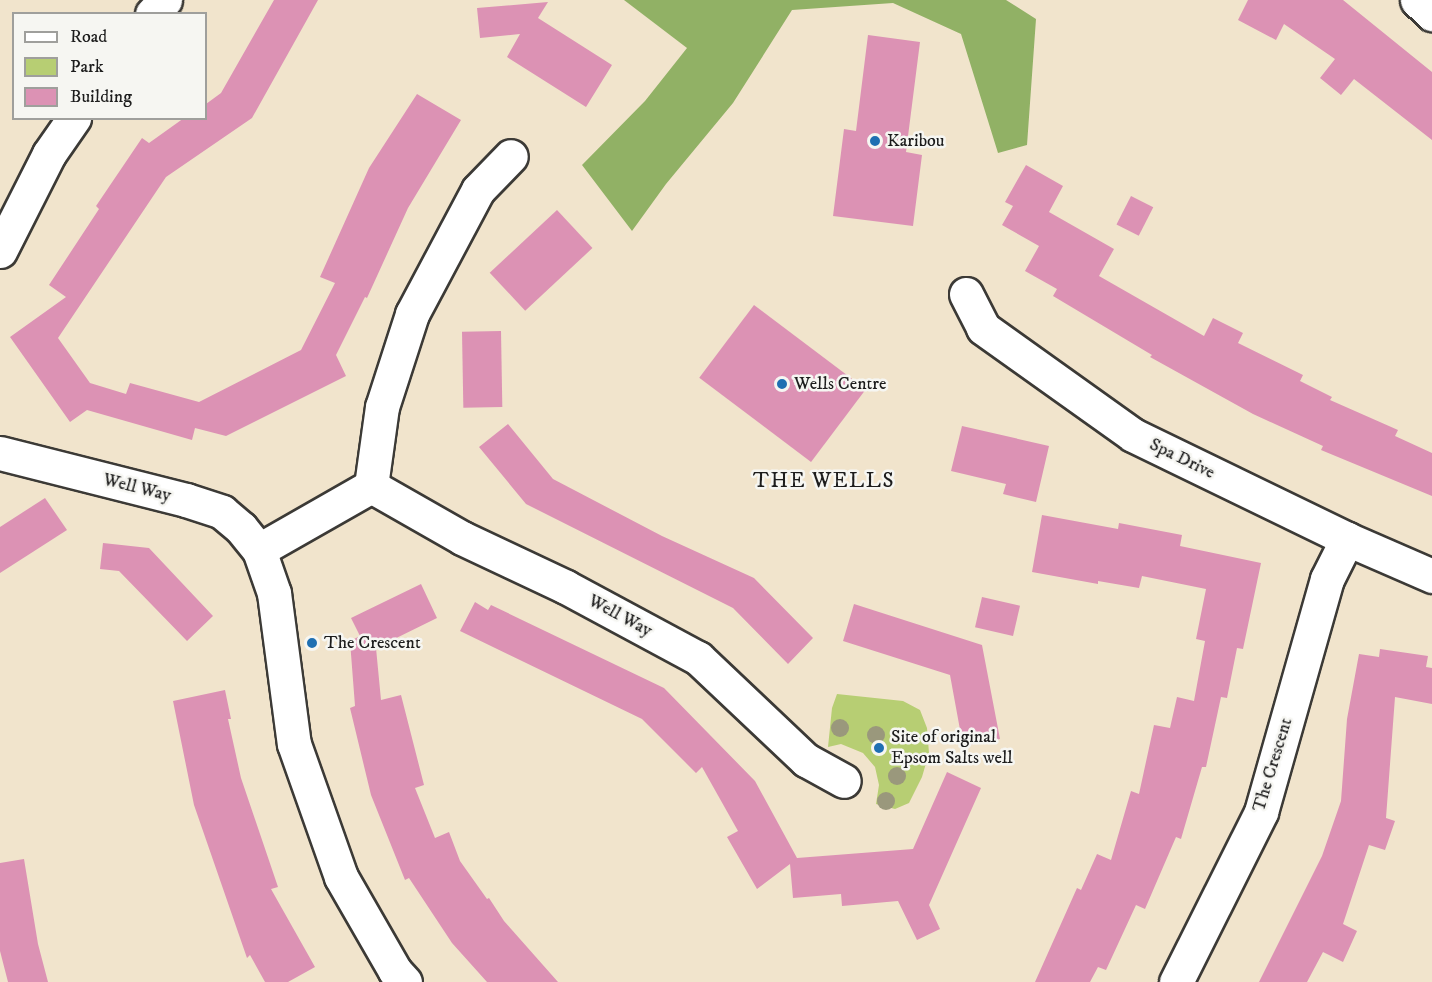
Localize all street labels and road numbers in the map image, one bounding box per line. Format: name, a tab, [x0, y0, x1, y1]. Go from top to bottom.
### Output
street label: Spa Drive	[1146, 434, 1218, 484]
street label: Well Way	[101, 469, 173, 507]
street label: Well Way	[584, 590, 656, 642]
street label: The Crescent	[1249, 716, 1297, 814]

